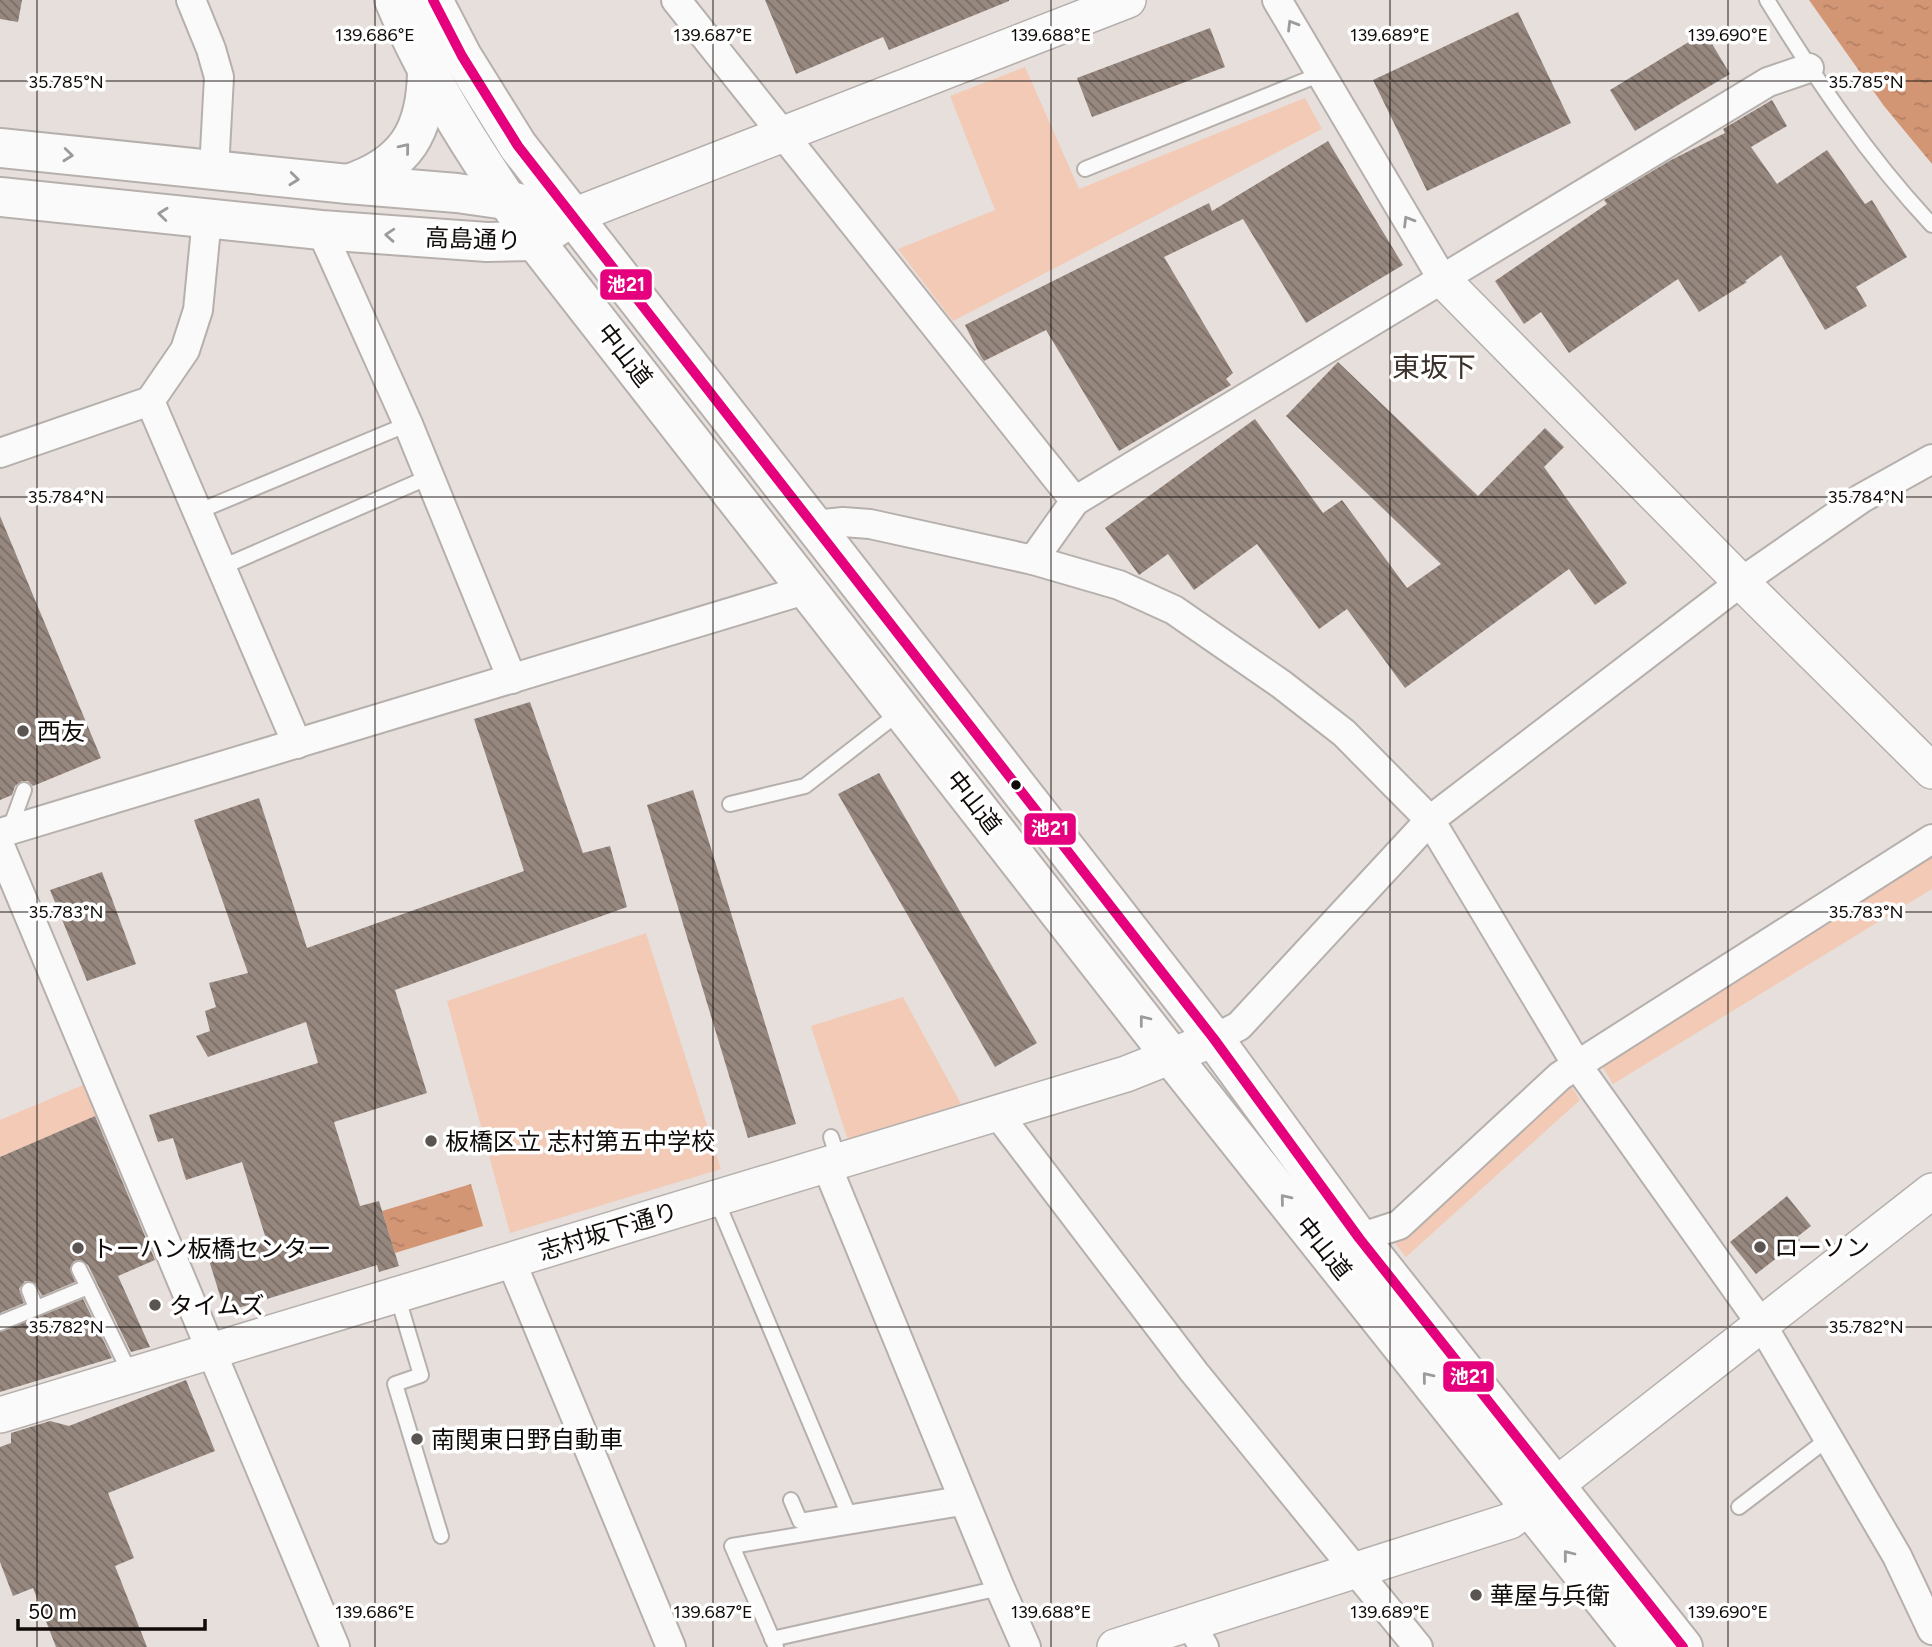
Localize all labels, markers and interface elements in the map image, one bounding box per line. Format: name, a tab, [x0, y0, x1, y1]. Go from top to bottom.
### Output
one-way arrow	[1287, 20, 1300, 33]
text: 139.686°E	[335, 24, 415, 46]
text: 139.687°E	[673, 24, 753, 46]
text: 139.688°E	[1011, 24, 1091, 46]
text: 139.689°E	[1350, 24, 1430, 46]
text: 139.690°E	[1688, 24, 1768, 46]
text: 35.785°N	[28, 71, 104, 93]
text: 35.785°N	[1828, 71, 1904, 93]
one-way arrow	[397, 144, 409, 157]
one-way arrow	[63, 147, 74, 162]
one-way arrow	[288, 171, 300, 186]
one-way arrow	[157, 206, 169, 221]
one-way arrow	[1403, 216, 1416, 229]
street label: 高島通り	[425, 223, 521, 255]
one-way arrow	[384, 227, 395, 242]
line badge: 池21	[599, 268, 653, 301]
text: 池21	[607, 273, 645, 296]
street label: 中山道	[591, 318, 659, 392]
district label: 東坂下	[1392, 350, 1476, 384]
text: 35.784°N	[28, 486, 104, 508]
text: 35.784°N	[1828, 486, 1904, 508]
place label: 西友	[37, 717, 85, 746]
marker: 西友	[15, 723, 31, 739]
street label: 中山道	[940, 765, 1008, 839]
unlabelled marker	[1009, 778, 1023, 792]
line badge: 池21	[1023, 812, 1077, 846]
text: 池21	[1031, 817, 1069, 840]
text: 35.783°N	[29, 901, 103, 923]
text: 35.783°N	[1829, 901, 1903, 923]
one-way arrow	[1139, 1016, 1152, 1028]
place label: 板橋区立 志村第五中学校	[445, 1127, 715, 1156]
marker: 板橋区立 志村第五中学校	[423, 1133, 439, 1149]
one-way arrow	[1281, 1194, 1294, 1206]
street label: 志村坂下通り	[535, 1196, 681, 1266]
street label: 中山道	[1290, 1211, 1358, 1285]
place label: ローソン	[1774, 1233, 1870, 1262]
place label: トーハン板橋センター	[92, 1234, 332, 1263]
marker: ローソン	[1752, 1239, 1768, 1255]
marker: トーハン板橋センター	[70, 1240, 86, 1256]
place label: タイムズ	[169, 1291, 265, 1320]
marker: タイムズ	[147, 1297, 163, 1313]
text: 35.782°N	[28, 1316, 104, 1338]
text: 35.782°N	[1828, 1316, 1904, 1338]
line badge: 池21	[1442, 1360, 1495, 1393]
text: 池21	[1450, 1365, 1488, 1388]
one-way arrow	[1423, 1372, 1435, 1385]
place label: 南関東日野自動車	[431, 1425, 623, 1454]
marker: 南関東日野自動車	[409, 1431, 425, 1447]
one-way arrow	[1564, 1550, 1577, 1562]
place label: 華屋与兵衛	[1490, 1581, 1610, 1610]
marker: 華屋与兵衛	[1468, 1587, 1484, 1603]
scale bar	[18, 1588, 205, 1632]
text: 50 m	[28, 1599, 77, 1624]
text: 139.686°E	[335, 1601, 415, 1623]
text: 139.687°E	[673, 1601, 753, 1623]
text: 139.688°E	[1011, 1601, 1091, 1623]
text: 139.689°E	[1350, 1601, 1430, 1623]
text: 139.690°E	[1688, 1601, 1768, 1623]

